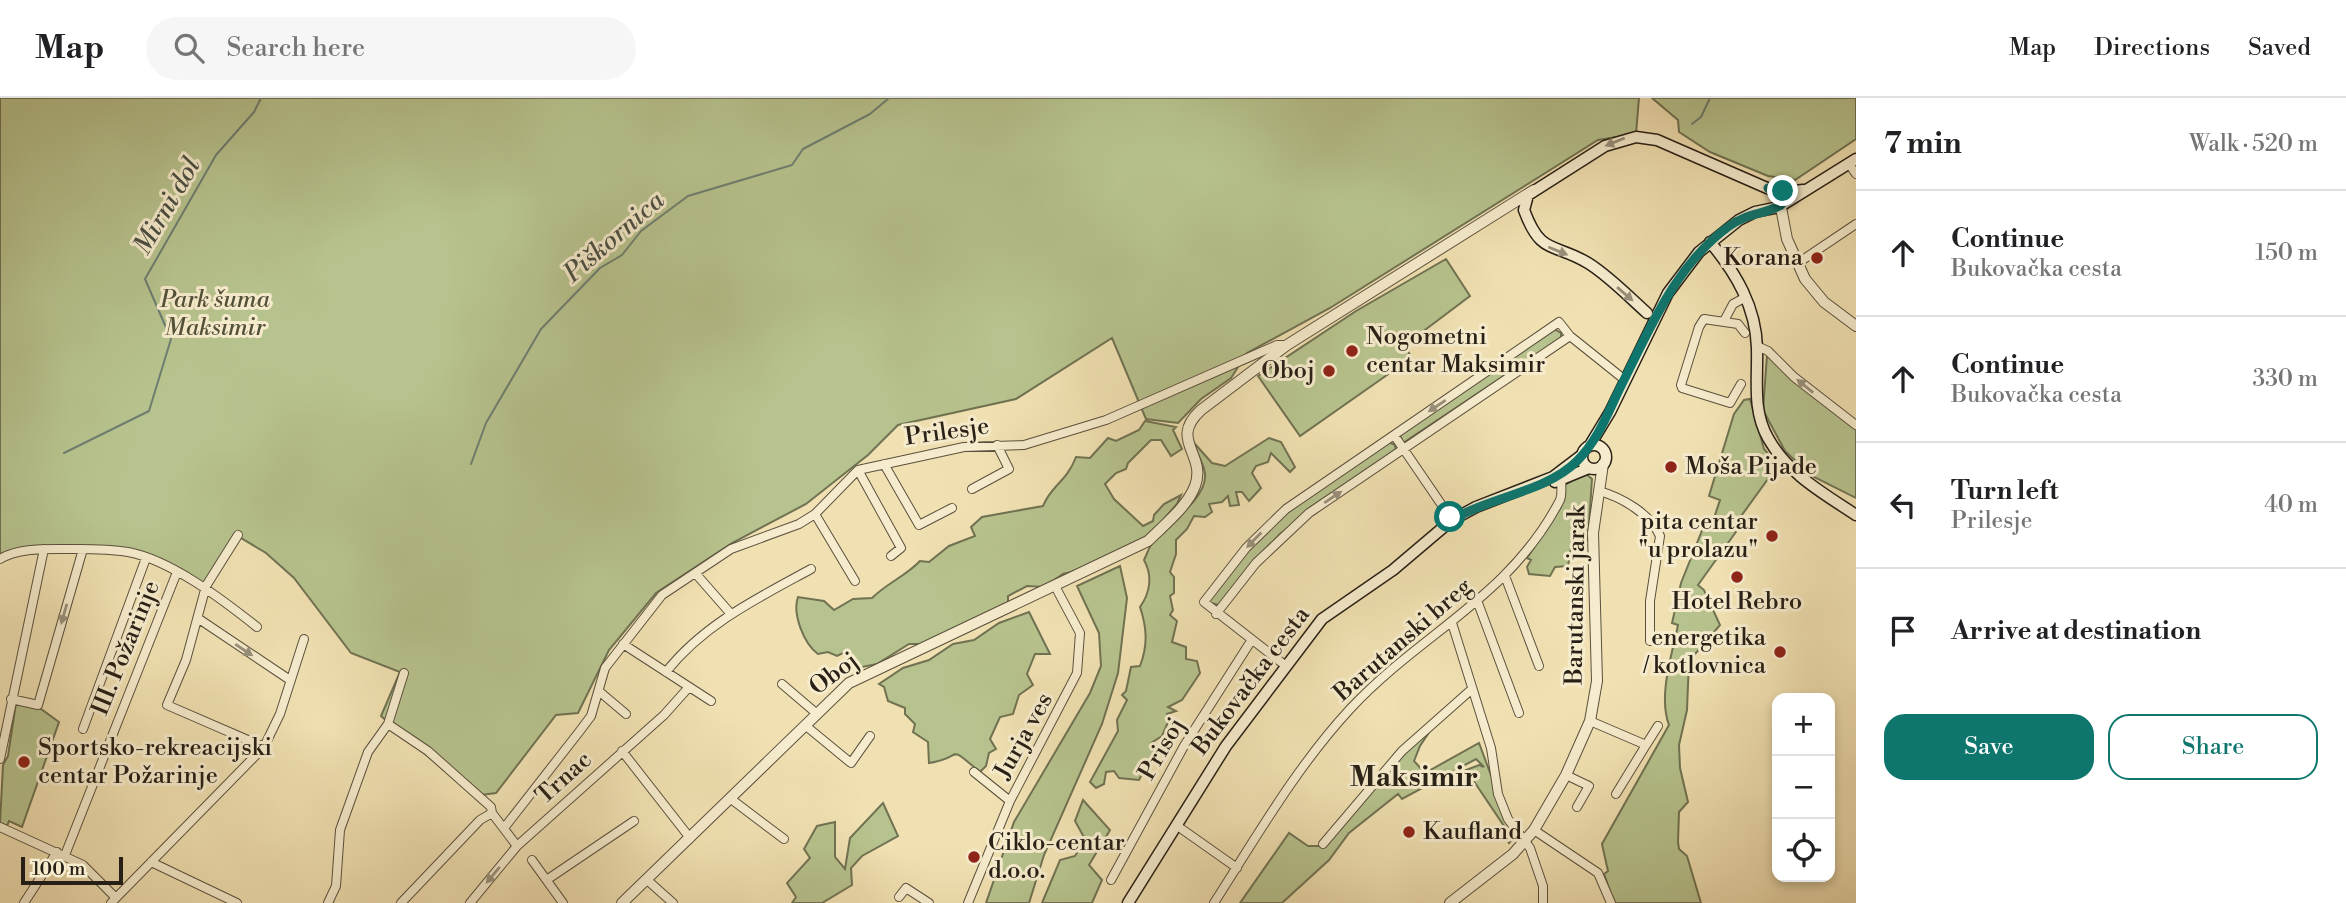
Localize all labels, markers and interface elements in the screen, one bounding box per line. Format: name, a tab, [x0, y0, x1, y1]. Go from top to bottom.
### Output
search box	[146, 17, 636, 80]
text: Map	[35, 28, 104, 69]
icon: search	[170, 29, 208, 67]
text: Search here	[226, 32, 365, 64]
text: Map	[2009, 33, 2056, 63]
text: Directions	[2094, 33, 2210, 63]
text: Saved	[2248, 33, 2311, 63]
text: 7 min	[1884, 125, 1962, 163]
text: Walk · 520 m	[2189, 130, 2318, 158]
one-way arrow	[1605, 137, 1626, 148]
water label: Mirni dol	[126, 151, 208, 260]
route end	[1767, 175, 1798, 206]
water label: Piškornica	[556, 184, 671, 290]
text: Continue	[1951, 223, 2064, 255]
icon: ahead	[1884, 234, 1922, 272]
text: 150 m	[2255, 239, 2318, 267]
place label: Korana	[1723, 243, 1804, 273]
one-way arrow	[1547, 245, 1568, 256]
marker: Korana	[1809, 250, 1825, 266]
text: Bukovačka cesta	[1951, 255, 2122, 283]
park label: Park šuma Maksimir	[159, 285, 271, 343]
one-way arrow	[1616, 286, 1634, 302]
place label: Nogometni centar Maksimir	[1366, 322, 1545, 380]
marker: Nogometni centar Maksimir	[1344, 343, 1360, 359]
text: Continue	[1951, 349, 2064, 381]
place label: Oboj	[1261, 356, 1315, 386]
icon: ahead	[1884, 360, 1922, 398]
marker: Oboj	[1321, 363, 1337, 379]
text: 330 m	[2252, 365, 2318, 393]
one-way arrow	[1797, 379, 1814, 394]
text: Bukovačka cesta	[1951, 381, 2122, 409]
one-way arrow	[1427, 399, 1446, 412]
street label: Prilesje	[903, 411, 991, 453]
place label: Moša Pijade	[1685, 452, 1817, 482]
marker: Moša Pijade	[1663, 459, 1679, 475]
text: Turn left	[1951, 475, 2059, 507]
icon: left	[1884, 486, 1922, 524]
one-way arrow	[1324, 490, 1342, 504]
text: 40 m	[2264, 491, 2318, 519]
route start	[1434, 501, 1465, 532]
street label: Barutanski jarak	[1559, 503, 1593, 686]
place label: pita centar "u prolazu"	[1639, 507, 1758, 565]
text: Prilesje	[1951, 507, 2032, 535]
marker: pita centar "u prolazu"	[1764, 528, 1780, 544]
one-way arrow	[1246, 531, 1262, 548]
marker: Hotel Rebro	[1729, 569, 1745, 585]
street label: Barutanski breg	[1327, 571, 1479, 709]
street label: III. Požarinje	[85, 576, 167, 720]
place label: Hotel Rebro	[1672, 587, 1802, 617]
street label: Bukovačka cesta	[1185, 600, 1317, 762]
one-way arrow	[59, 604, 69, 625]
icon: arrive	[1884, 612, 1922, 650]
text: Arrive at destination	[1951, 615, 2201, 647]
place label: energetika / kotlovnica	[1643, 623, 1767, 681]
one-way arrow	[235, 643, 253, 657]
marker: energetika / kotlovnica	[1772, 644, 1788, 660]
street label: Oboj	[803, 646, 865, 702]
street label: Jurja ves	[988, 688, 1060, 785]
map controls	[1772, 693, 1835, 882]
button: +	[1772, 693, 1835, 756]
street label: Prisoj	[1132, 712, 1192, 786]
button: Save	[1884, 714, 2094, 780]
button: Share	[2108, 714, 2318, 780]
place label: Sportsko-rekreacijski centar Požarinje	[38, 733, 272, 791]
street label: Trnac	[530, 745, 598, 811]
marker: Sportsko-rekreacijski centar Požarinje	[16, 754, 32, 770]
button: −	[1772, 756, 1835, 819]
district label: Maksimir	[1350, 760, 1478, 795]
place label: Kaufland	[1423, 817, 1522, 847]
button: locate	[1772, 819, 1835, 882]
marker: Kaufland	[1401, 824, 1417, 840]
place label: Ciklo-centar d.o.o.	[988, 828, 1125, 886]
marker: Ciklo-centar d.o.o.	[966, 849, 982, 865]
scale bar	[21, 854, 122, 886]
text: 100 m	[32, 857, 85, 881]
one-way arrow	[486, 865, 501, 883]

